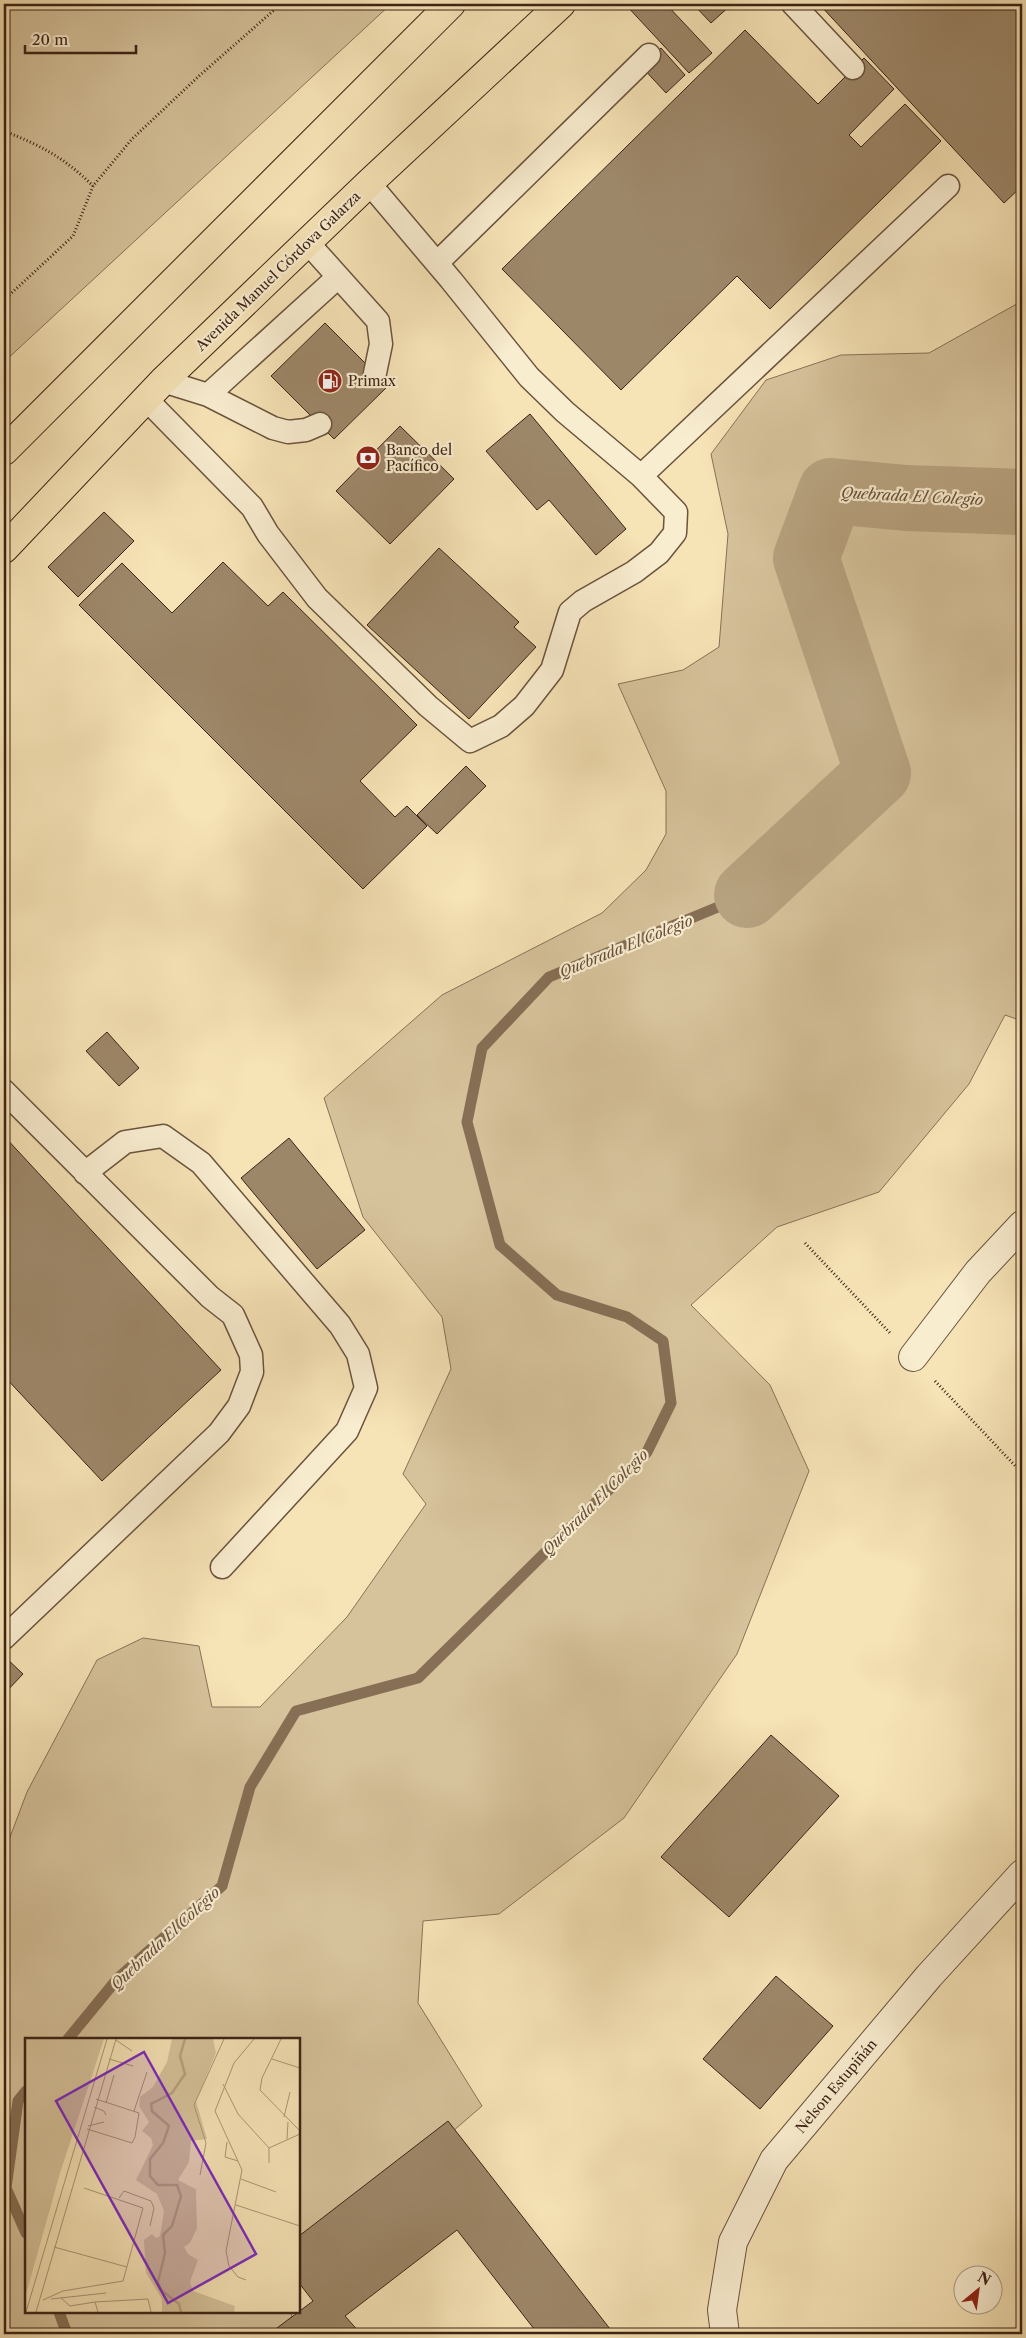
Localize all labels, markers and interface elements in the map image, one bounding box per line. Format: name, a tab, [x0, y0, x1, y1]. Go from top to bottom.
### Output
scale bar	[25, 22, 136, 54]
text: 20 m	[32, 30, 68, 49]
street label: Avenida Manuel Córdova Galarza	[191, 187, 365, 355]
fuel station icon: Primax	[317, 368, 343, 394]
place label: Primax	[348, 372, 397, 390]
place label: Banco del Pacífico	[386, 441, 452, 475]
bank icon: Banco del Pacífico	[355, 445, 381, 471]
water label: Quebrada El Colegio	[840, 483, 984, 509]
water label: Quebrada El Colegio	[556, 911, 696, 981]
water label: Quebrada El Colegio	[538, 1445, 652, 1559]
water label: Quebrada El Colegio	[106, 1883, 224, 1993]
street label: Nelson Estupiñán	[791, 2035, 881, 2137]
inset map	[25, 2038, 300, 2313]
north arrow	[954, 2266, 1004, 2316]
text: N	[975, 2268, 994, 2289]

